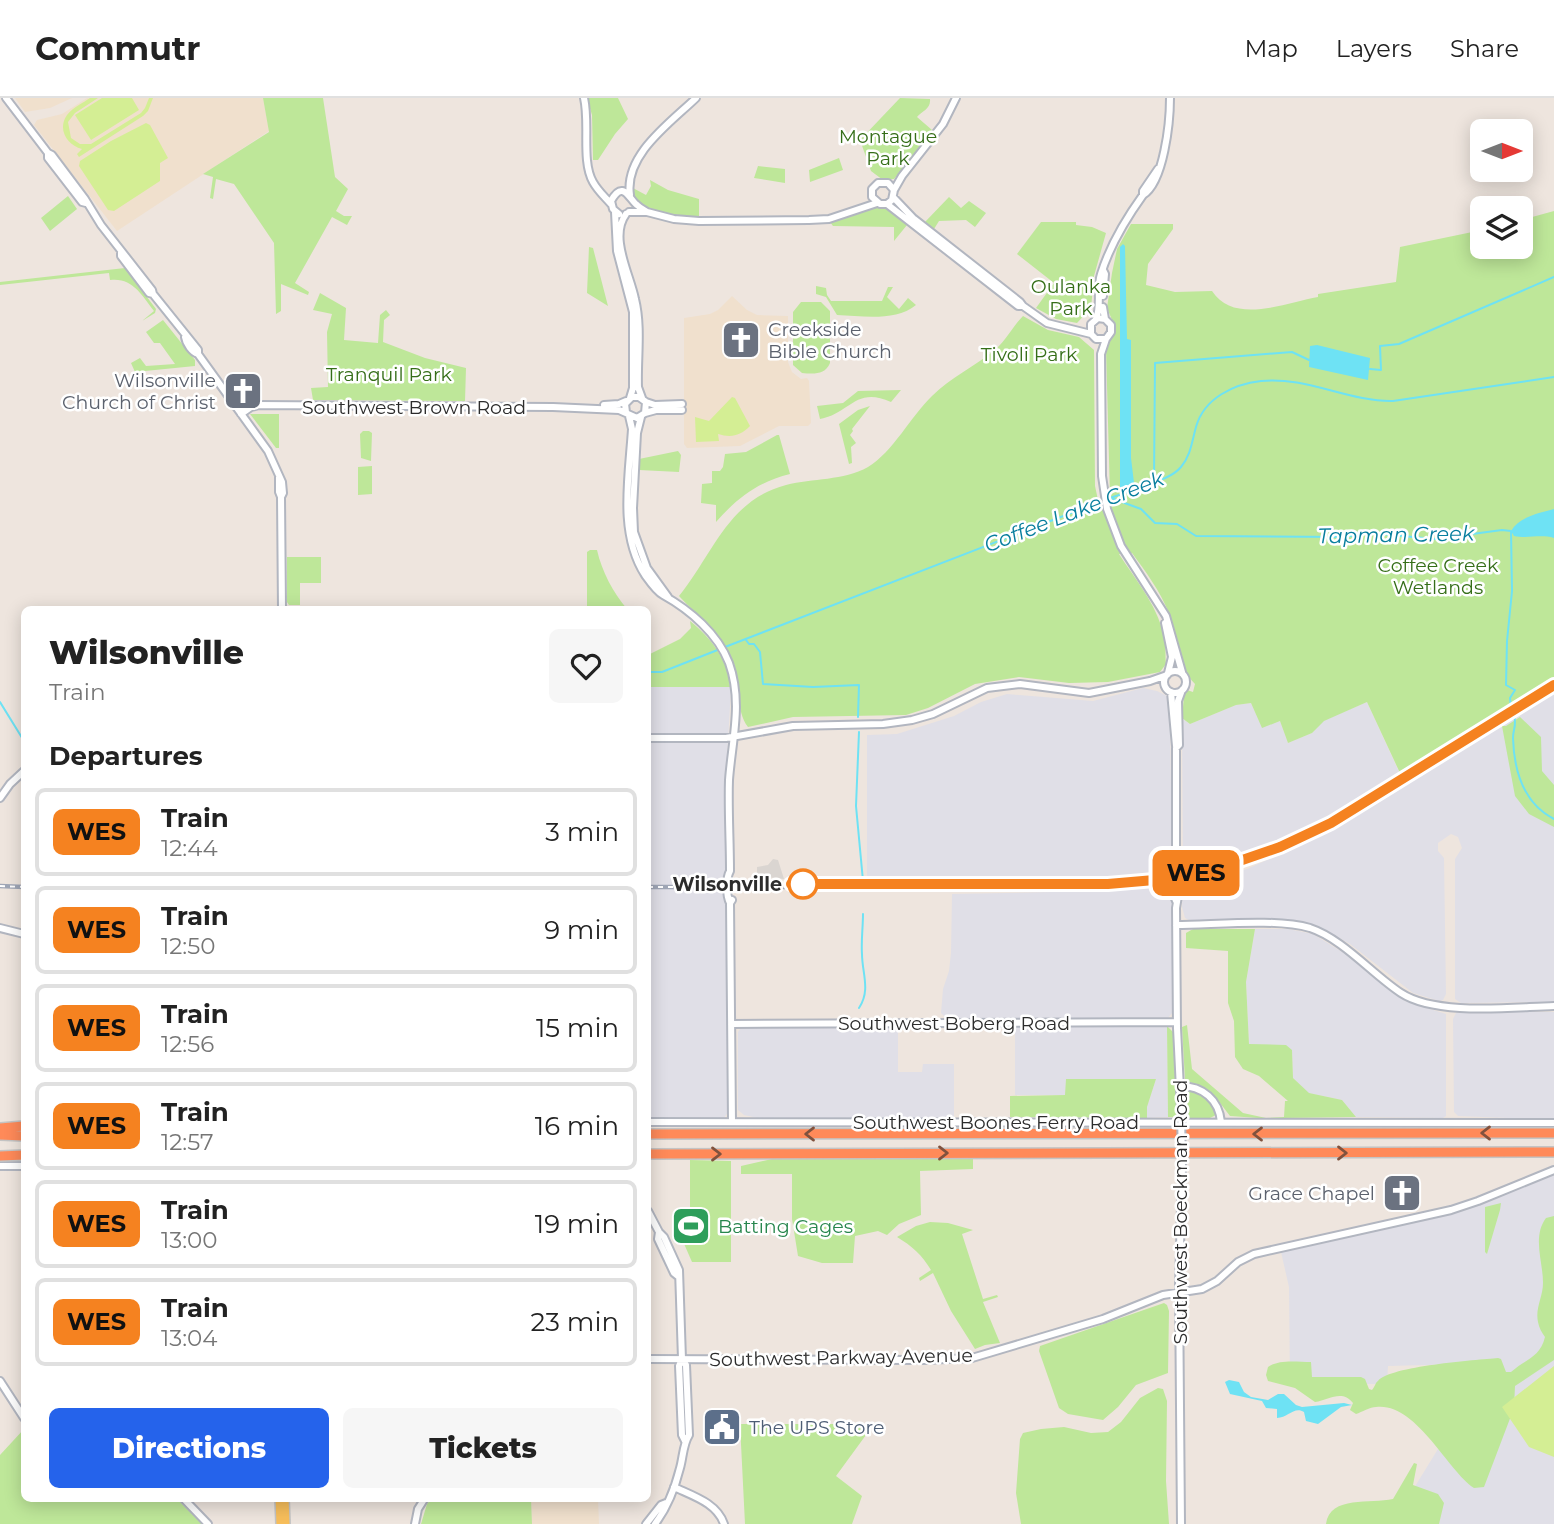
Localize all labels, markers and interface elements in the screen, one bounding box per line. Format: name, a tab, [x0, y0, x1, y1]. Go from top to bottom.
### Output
text: Commutr	[35, 28, 200, 68]
text: Map	[1244, 34, 1298, 63]
text: Layers	[1336, 34, 1412, 63]
text: Share	[1450, 34, 1519, 63]
north arrow	[1470, 119, 1533, 182]
map controls	[1470, 119, 1533, 259]
park label: Montague Park	[839, 125, 937, 170]
button: layers	[1470, 196, 1533, 259]
park label: Oulanka Park	[1031, 275, 1111, 320]
place label: Creekside Bible Church	[768, 318, 892, 363]
church icon: Creekside Bible Church	[720, 319, 762, 361]
park label: Tivoli Park	[981, 343, 1078, 366]
park label: Tranquil Park	[326, 363, 453, 386]
place label: Wilsonville Church of Christ	[62, 369, 216, 414]
church icon: Wilsonville Church of Christ	[222, 370, 264, 412]
street label: Southwest Brown Road	[302, 396, 526, 419]
water label: Coffee Lake Creek	[980, 465, 1169, 557]
water label: Tapman Creek	[1317, 521, 1476, 548]
park label: Coffee Creek Wetlands	[1378, 554, 1499, 599]
button: heart	[549, 629, 623, 703]
text: Wilsonville	[49, 632, 244, 672]
text: Train	[49, 678, 105, 706]
text: Departures	[49, 740, 203, 772]
text: Train	[161, 802, 229, 834]
text: 3 min	[545, 816, 619, 848]
text: WES	[67, 817, 126, 846]
text: 12:44	[161, 834, 218, 862]
line badge: WES	[1156, 850, 1236, 896]
text: WES	[1167, 858, 1225, 887]
marker: Wilsonville	[788, 869, 818, 899]
place label: Wilsonville	[673, 873, 782, 896]
text: Train	[161, 900, 229, 932]
text: 9 min	[544, 914, 619, 946]
text: WES	[67, 915, 126, 944]
text: 12:50	[161, 932, 215, 960]
text: Train	[161, 998, 229, 1030]
text: 15 min	[536, 1012, 619, 1044]
street label: Southwest Boberg Road	[838, 1012, 1070, 1035]
text: WES	[67, 1013, 126, 1042]
text: 12:56	[161, 1030, 214, 1058]
street label: Southwest Boeckman Road	[1169, 1080, 1192, 1344]
text: Train	[161, 1096, 229, 1128]
text: 16 min	[535, 1110, 619, 1142]
text: WES	[67, 1111, 126, 1140]
street label: Southwest Boones Ferry Road	[853, 1111, 1139, 1134]
one-way arrow	[1480, 1125, 1491, 1141]
one-way arrow	[805, 1126, 815, 1142]
one-way arrow	[1253, 1126, 1263, 1142]
text: 12:57	[161, 1128, 213, 1156]
one-way arrow	[938, 1145, 949, 1161]
one-way arrow	[1337, 1145, 1348, 1161]
one-way arrow	[711, 1146, 721, 1162]
church icon: Grace Chapel	[1381, 1172, 1423, 1214]
place label: Grace Chapel	[1248, 1182, 1375, 1205]
text: Train	[161, 1194, 229, 1226]
sports icon: Batting Cages	[670, 1205, 712, 1247]
text: 19 min	[535, 1208, 619, 1240]
text: WES	[67, 1209, 126, 1238]
place label: Batting Cages	[718, 1215, 853, 1238]
text: 13:00	[161, 1226, 218, 1254]
text: Train	[161, 1292, 229, 1324]
text: 23 min	[531, 1306, 619, 1338]
text: WES	[67, 1307, 126, 1336]
text: 13:04	[161, 1324, 218, 1352]
street label: Southwest Parkway Avenue	[709, 1344, 973, 1371]
public building icon: The UPS Store	[701, 1406, 743, 1448]
button: Directions	[49, 1408, 329, 1488]
button: Tickets	[343, 1408, 623, 1488]
place label: The UPS Store	[749, 1416, 884, 1439]

